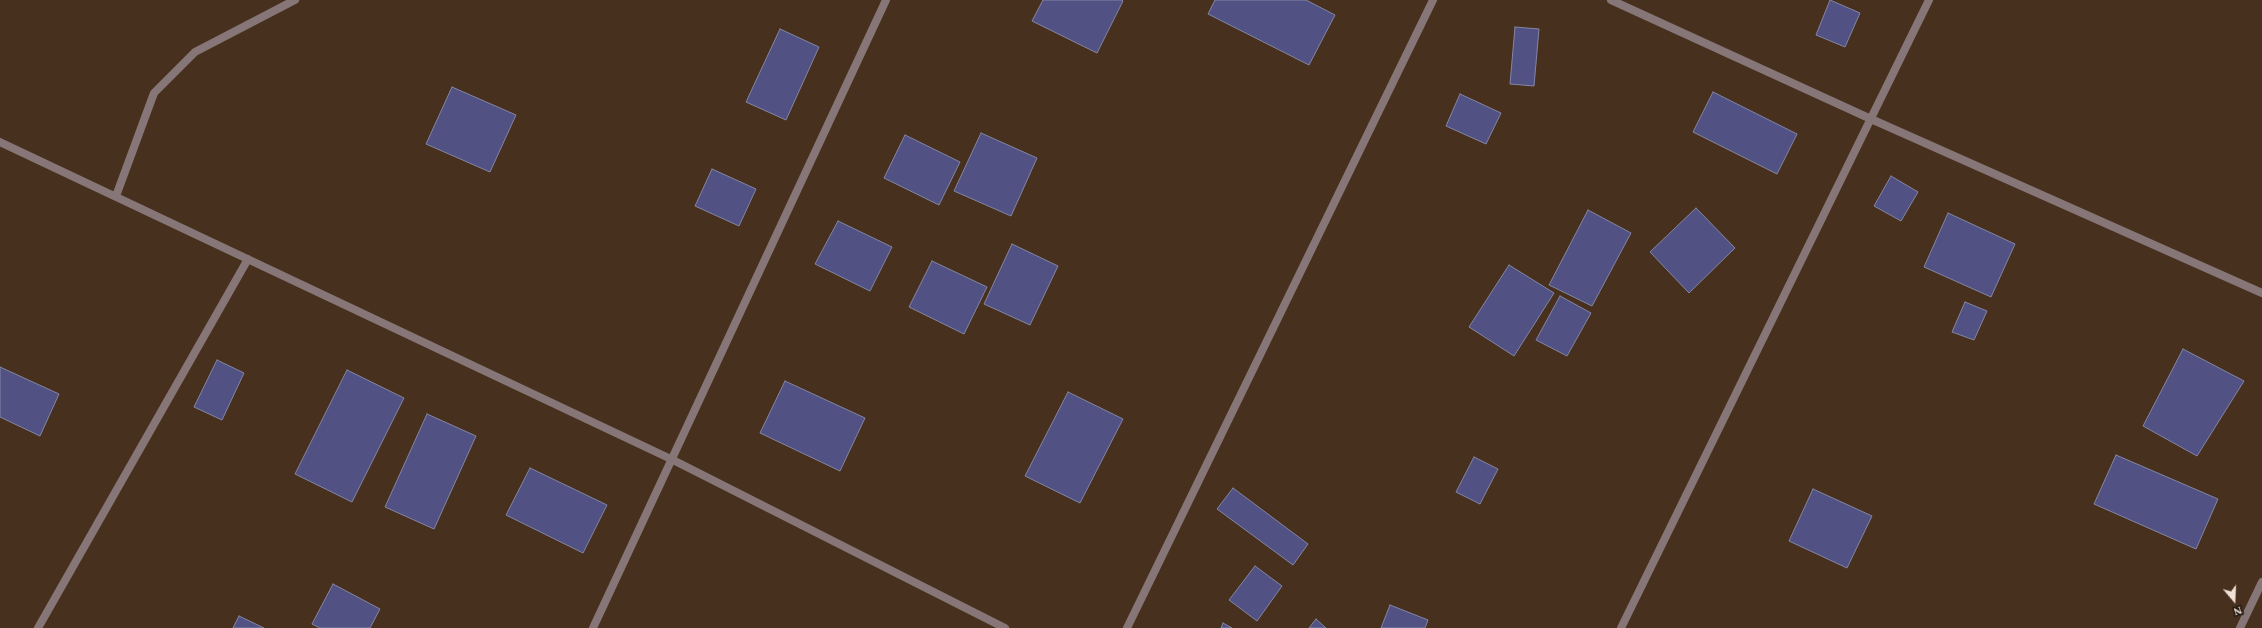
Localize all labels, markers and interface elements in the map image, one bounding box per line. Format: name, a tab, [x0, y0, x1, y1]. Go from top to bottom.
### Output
north arrow	[2214, 580, 2254, 620]
text: N	[2232, 604, 2244, 618]

